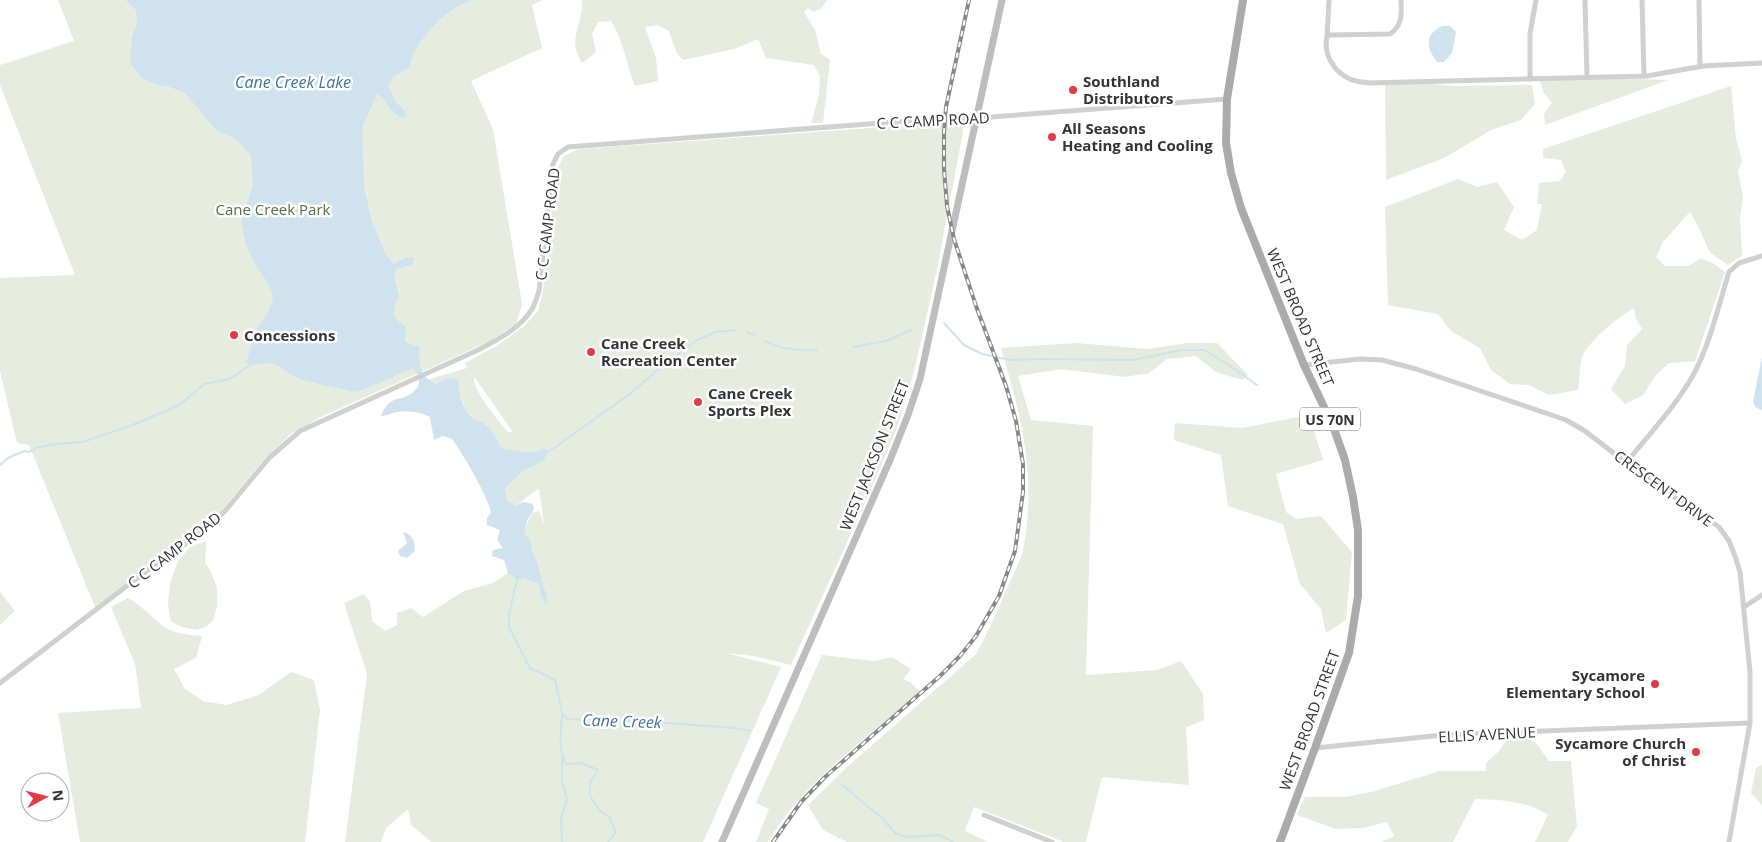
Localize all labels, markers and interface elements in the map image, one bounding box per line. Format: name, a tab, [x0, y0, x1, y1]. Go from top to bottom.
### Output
water label: Cane Creek Lake	[235, 71, 351, 93]
place label: Southland Distributors	[1083, 71, 1173, 108]
marker: Southland Distributors	[1067, 84, 1079, 96]
street label: C C CAMP ROAD	[876, 107, 990, 133]
place label: All Seasons Heating and Cooling	[1062, 118, 1213, 155]
marker: All Seasons Heating and Cooling	[1046, 131, 1058, 143]
street label: C C CAMP ROAD	[530, 167, 564, 281]
park label: Cane Creek Park	[216, 199, 331, 219]
street label: WEST BROAD STREET	[1263, 245, 1339, 390]
place label: Concessions	[244, 325, 335, 345]
marker: Concessions	[228, 329, 240, 341]
place label: Cane Creek Recreation Center	[601, 333, 737, 370]
marker: Cane Creek Recreation Center	[585, 346, 597, 358]
street label: WEST JACKSON STREET	[835, 376, 914, 533]
place label: Cane Creek Sports Plex	[708, 383, 793, 420]
marker: Cane Creek Sports Plex	[692, 396, 704, 408]
road number: US 70N	[1300, 408, 1360, 430]
street label: CRESCENT DRIVE	[1610, 445, 1718, 531]
street label: C C CAMP ROAD	[123, 507, 225, 593]
street label: WEST BROAD STREET	[1274, 646, 1344, 793]
place label: Sycamore Elementary School	[1506, 665, 1645, 702]
marker: Sycamore Elementary School	[1649, 678, 1661, 690]
water label: Cane Creek	[582, 709, 663, 733]
street label: ELLIS AVENUE	[1438, 721, 1536, 747]
place label: Sycamore Church of Christ	[1555, 733, 1686, 770]
marker: Sycamore Church of Christ	[1690, 746, 1702, 758]
north arrow	[20, 772, 70, 822]
text: N	[48, 789, 69, 802]

